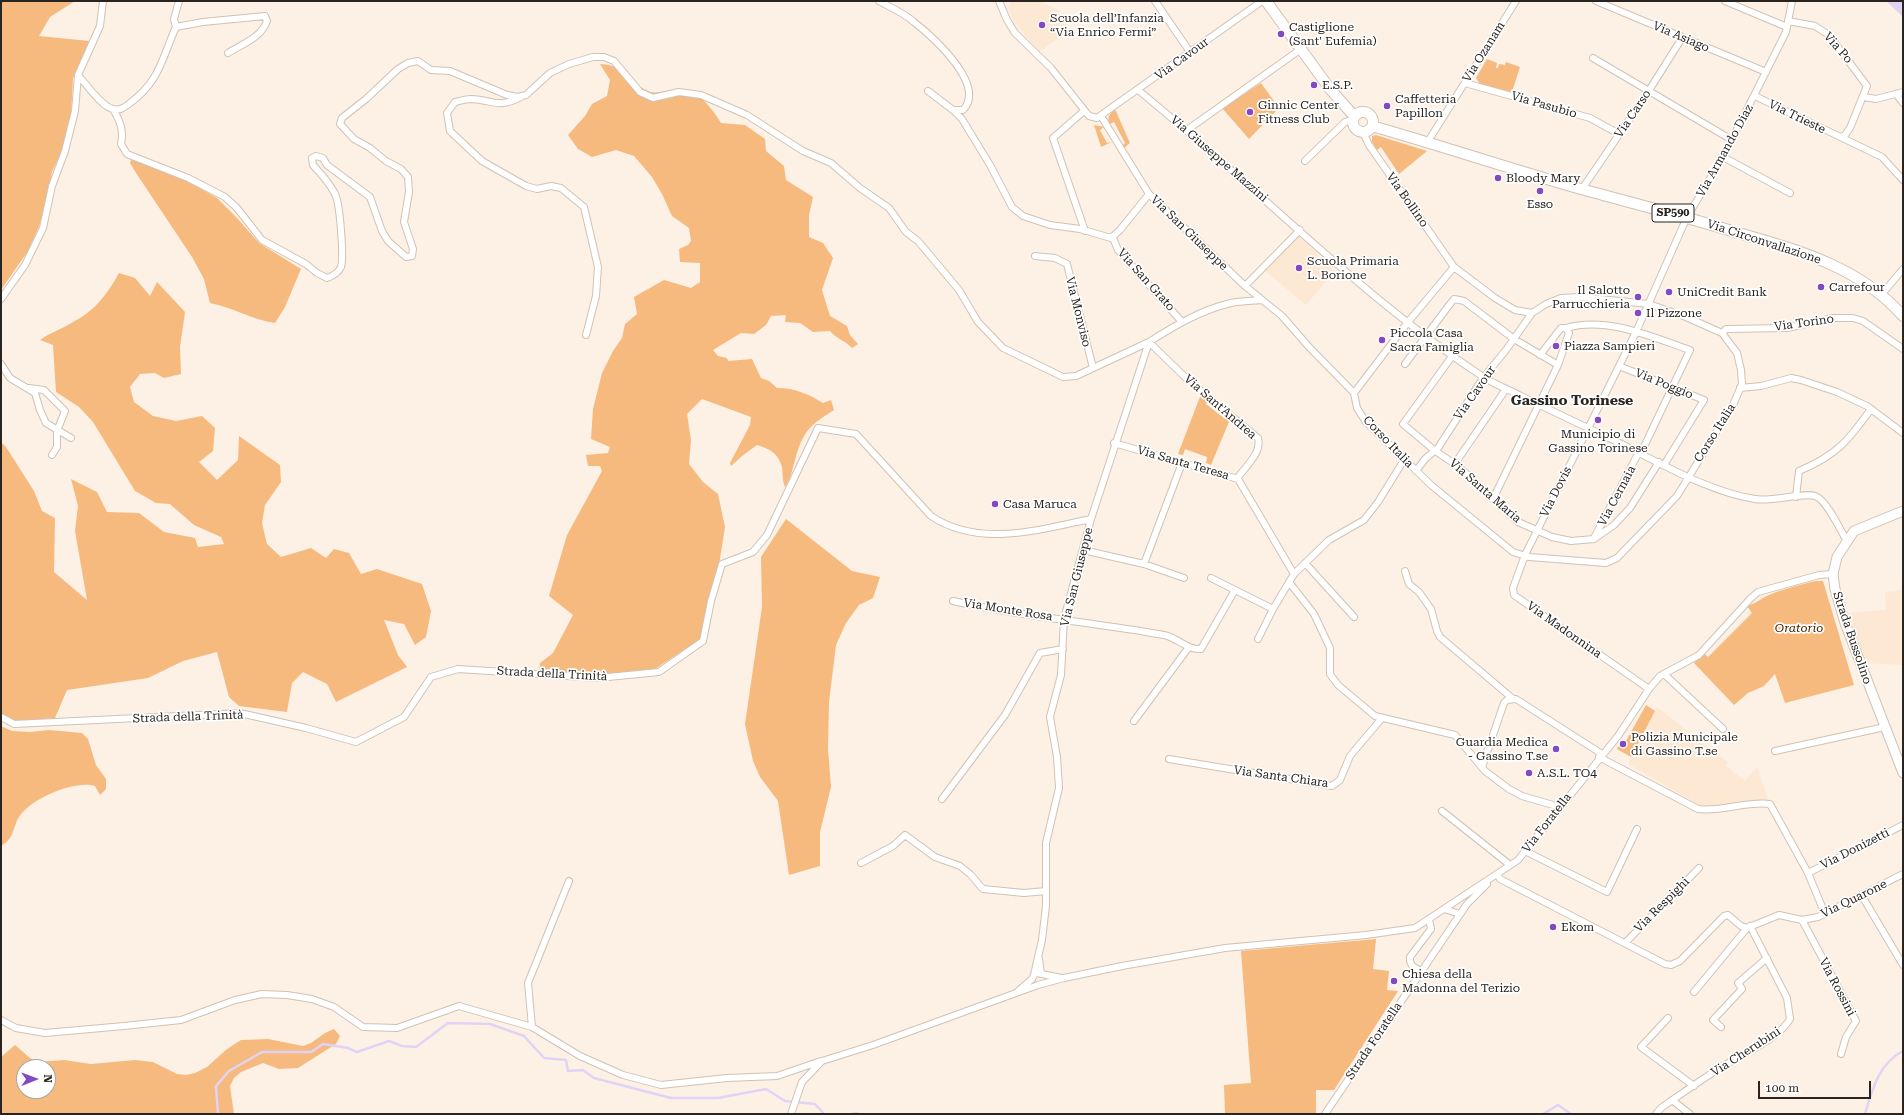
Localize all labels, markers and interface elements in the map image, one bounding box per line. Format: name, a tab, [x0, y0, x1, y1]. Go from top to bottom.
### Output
place label: Scuola dell’Infanzia “Via Enrico Fermi”	[1050, 11, 1164, 39]
street label: Via Ozanam	[1460, 19, 1508, 85]
street label: Via Asiago	[1650, 19, 1712, 55]
marker: Scuola dell’Infanzia “Via Enrico Fermi”	[1037, 20, 1047, 30]
place label: Castiglione (Sant' Eufemia)	[1289, 20, 1377, 48]
marker: Castiglione (Sant' Eufemia)	[1276, 29, 1286, 39]
street label: Via Po	[1821, 29, 1855, 67]
street label: Via Cavour	[1152, 35, 1212, 83]
place label: E.S.P.	[1322, 78, 1353, 92]
marker: E.S.P.	[1309, 80, 1319, 90]
street label: Via Carso	[1612, 87, 1654, 141]
street label: Via Pasubio	[1509, 89, 1579, 121]
place label: Caffetteria Papillon	[1395, 92, 1456, 120]
street label: Via Trieste	[1766, 97, 1828, 137]
place label: Ginnic Center Fitness Club	[1258, 98, 1339, 126]
marker: Caffetteria Papillon	[1382, 101, 1392, 111]
street label: Via Armando Diaz	[1694, 102, 1756, 200]
marker: Ginnic Center Fitness Club	[1245, 107, 1255, 117]
street label: Via Giuseppe Mazzini	[1167, 113, 1271, 205]
street label: Via Bollino	[1383, 170, 1431, 230]
place label: Bloody Mary	[1506, 171, 1580, 185]
marker: Bloody Mary	[1493, 173, 1503, 183]
marker: Esso	[1535, 186, 1545, 196]
street label: Via San Giuseppe	[1147, 193, 1231, 273]
place label: Esso	[1527, 197, 1553, 211]
road number: SP590	[1652, 204, 1694, 222]
street label: Via Circonvallazione	[1705, 217, 1823, 267]
street label: Via San Grato	[1114, 246, 1178, 314]
place label: Scuola Primaria L. Borione	[1307, 254, 1399, 282]
marker: Scuola Primaria L. Borione	[1294, 263, 1304, 273]
street label: Via Monviso	[1062, 275, 1094, 349]
place label: Carrefour	[1829, 280, 1885, 294]
marker: Carrefour	[1816, 282, 1826, 292]
place label: Il Salotto Parrucchieria	[1552, 283, 1630, 311]
place label: UniCredit Bank	[1677, 285, 1767, 299]
marker: UniCredit Bank	[1664, 287, 1674, 297]
marker: Il Salotto Parrucchieria	[1633, 292, 1643, 302]
place label: Il Pizzone	[1646, 306, 1702, 320]
marker: Il Pizzone	[1633, 308, 1643, 318]
street label: Via Torino	[1773, 312, 1835, 334]
place label: Piccola Casa Sacra Famiglia	[1390, 326, 1474, 354]
marker: Piccola Casa Sacra Famiglia	[1377, 335, 1387, 345]
place label: Piazza Sampieri	[1564, 339, 1655, 353]
marker: Piazza Sampieri	[1551, 341, 1561, 351]
street label: Via Cavour	[1451, 363, 1499, 423]
street label: Via Poggio	[1633, 366, 1695, 402]
street label: Via Sant'Andrea	[1181, 372, 1259, 442]
district label: Gassino Torinese	[1511, 393, 1633, 409]
street label: Corso Italia	[1691, 401, 1739, 465]
street label: Corso Italia	[1360, 413, 1416, 471]
marker: Municipio di Gassino Torinese	[1593, 415, 1603, 425]
place label: Municipio di Gassino Torinese	[1548, 427, 1648, 455]
street label: Via Santa Teresa	[1135, 443, 1231, 483]
street label: Via Santa Maria	[1446, 456, 1524, 526]
street label: Via Cernaia	[1595, 463, 1639, 529]
street label: Via Dovis	[1537, 464, 1575, 520]
place label: Casa Maruca	[1003, 497, 1077, 511]
marker: Casa Maruca	[990, 499, 1000, 509]
street label: Via San Giuseppe	[1058, 526, 1096, 628]
street label: Strada Bussolino	[1829, 590, 1875, 686]
street label: Via Monte Rosa	[963, 596, 1053, 624]
street label: Via Madonnina	[1524, 599, 1604, 661]
park label: Oratorio	[1775, 621, 1823, 635]
street label: Strada della Trinità	[496, 664, 608, 684]
street label: Strada della Trinità	[132, 708, 244, 726]
place label: Polizia Municipale di Gassino T.se	[1631, 730, 1738, 758]
place label: Guardia Medica - Gassino T.se	[1456, 735, 1548, 763]
marker: Polizia Municipale di Gassino T.se	[1618, 739, 1628, 749]
marker: Guardia Medica - Gassino T.se	[1551, 744, 1561, 754]
street label: Via Santa Chiara	[1233, 763, 1329, 791]
place label: A.S.L. TO4	[1537, 766, 1597, 780]
marker: A.S.L. TO4	[1524, 768, 1534, 778]
street label: Via Foratella	[1519, 790, 1575, 856]
street label: Via Donizetti	[1818, 826, 1892, 872]
street label: Via Respighi	[1631, 874, 1693, 936]
street label: Via Quarone	[1819, 877, 1889, 921]
place label: Ekom	[1561, 920, 1594, 934]
marker: Ekom	[1548, 922, 1558, 932]
street label: Via Rossini	[1816, 955, 1858, 1019]
place label: Chiesa della Madonna del Terizio	[1402, 967, 1520, 995]
marker: Chiesa della Madonna del Terizio	[1389, 976, 1399, 986]
street label: Strada Foratella	[1343, 1000, 1405, 1082]
street label: Via Cherubini	[1708, 1024, 1784, 1080]
north arrow	[16, 1059, 56, 1099]
scale bar	[1760, 1073, 1873, 1099]
text: N	[41, 1074, 54, 1083]
text: 100 m	[1765, 1081, 1799, 1095]

